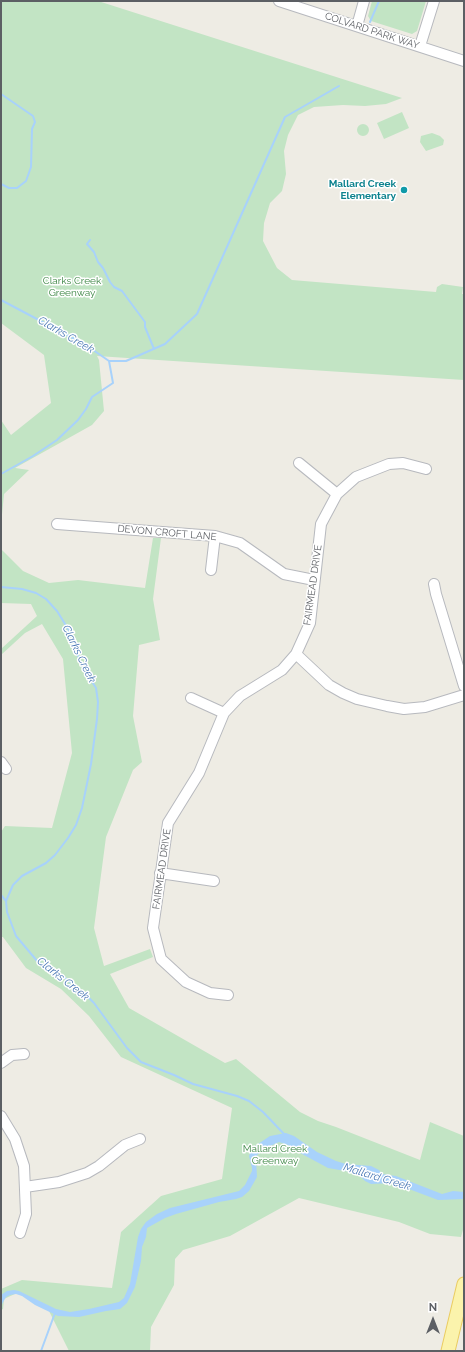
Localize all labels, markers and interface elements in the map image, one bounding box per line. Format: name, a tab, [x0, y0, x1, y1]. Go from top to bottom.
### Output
street label: COLVARD PARK WAY	[323, 10, 421, 52]
place label: Mallard Creek Elementary	[329, 178, 396, 202]
marker: Mallard Creek Elementary	[399, 185, 409, 195]
park label: Clarks Creek Greenway	[43, 275, 101, 298]
water label: Clarks Creek	[36, 314, 96, 356]
street label: DEVON CROFT LANE	[117, 523, 217, 543]
street label: FAIRMEAD DRIVE	[301, 544, 325, 626]
water label: Clarks Creek	[59, 623, 99, 685]
street label: FAIRMEAD DRIVE	[150, 828, 174, 910]
water label: Clarks Creek	[34, 954, 92, 1004]
park label: Mallard Creek Greenway	[243, 1143, 307, 1166]
water label: Mallard Creek	[342, 1161, 412, 1193]
north arrow	[413, 1300, 453, 1340]
text: N	[429, 1301, 437, 1314]

